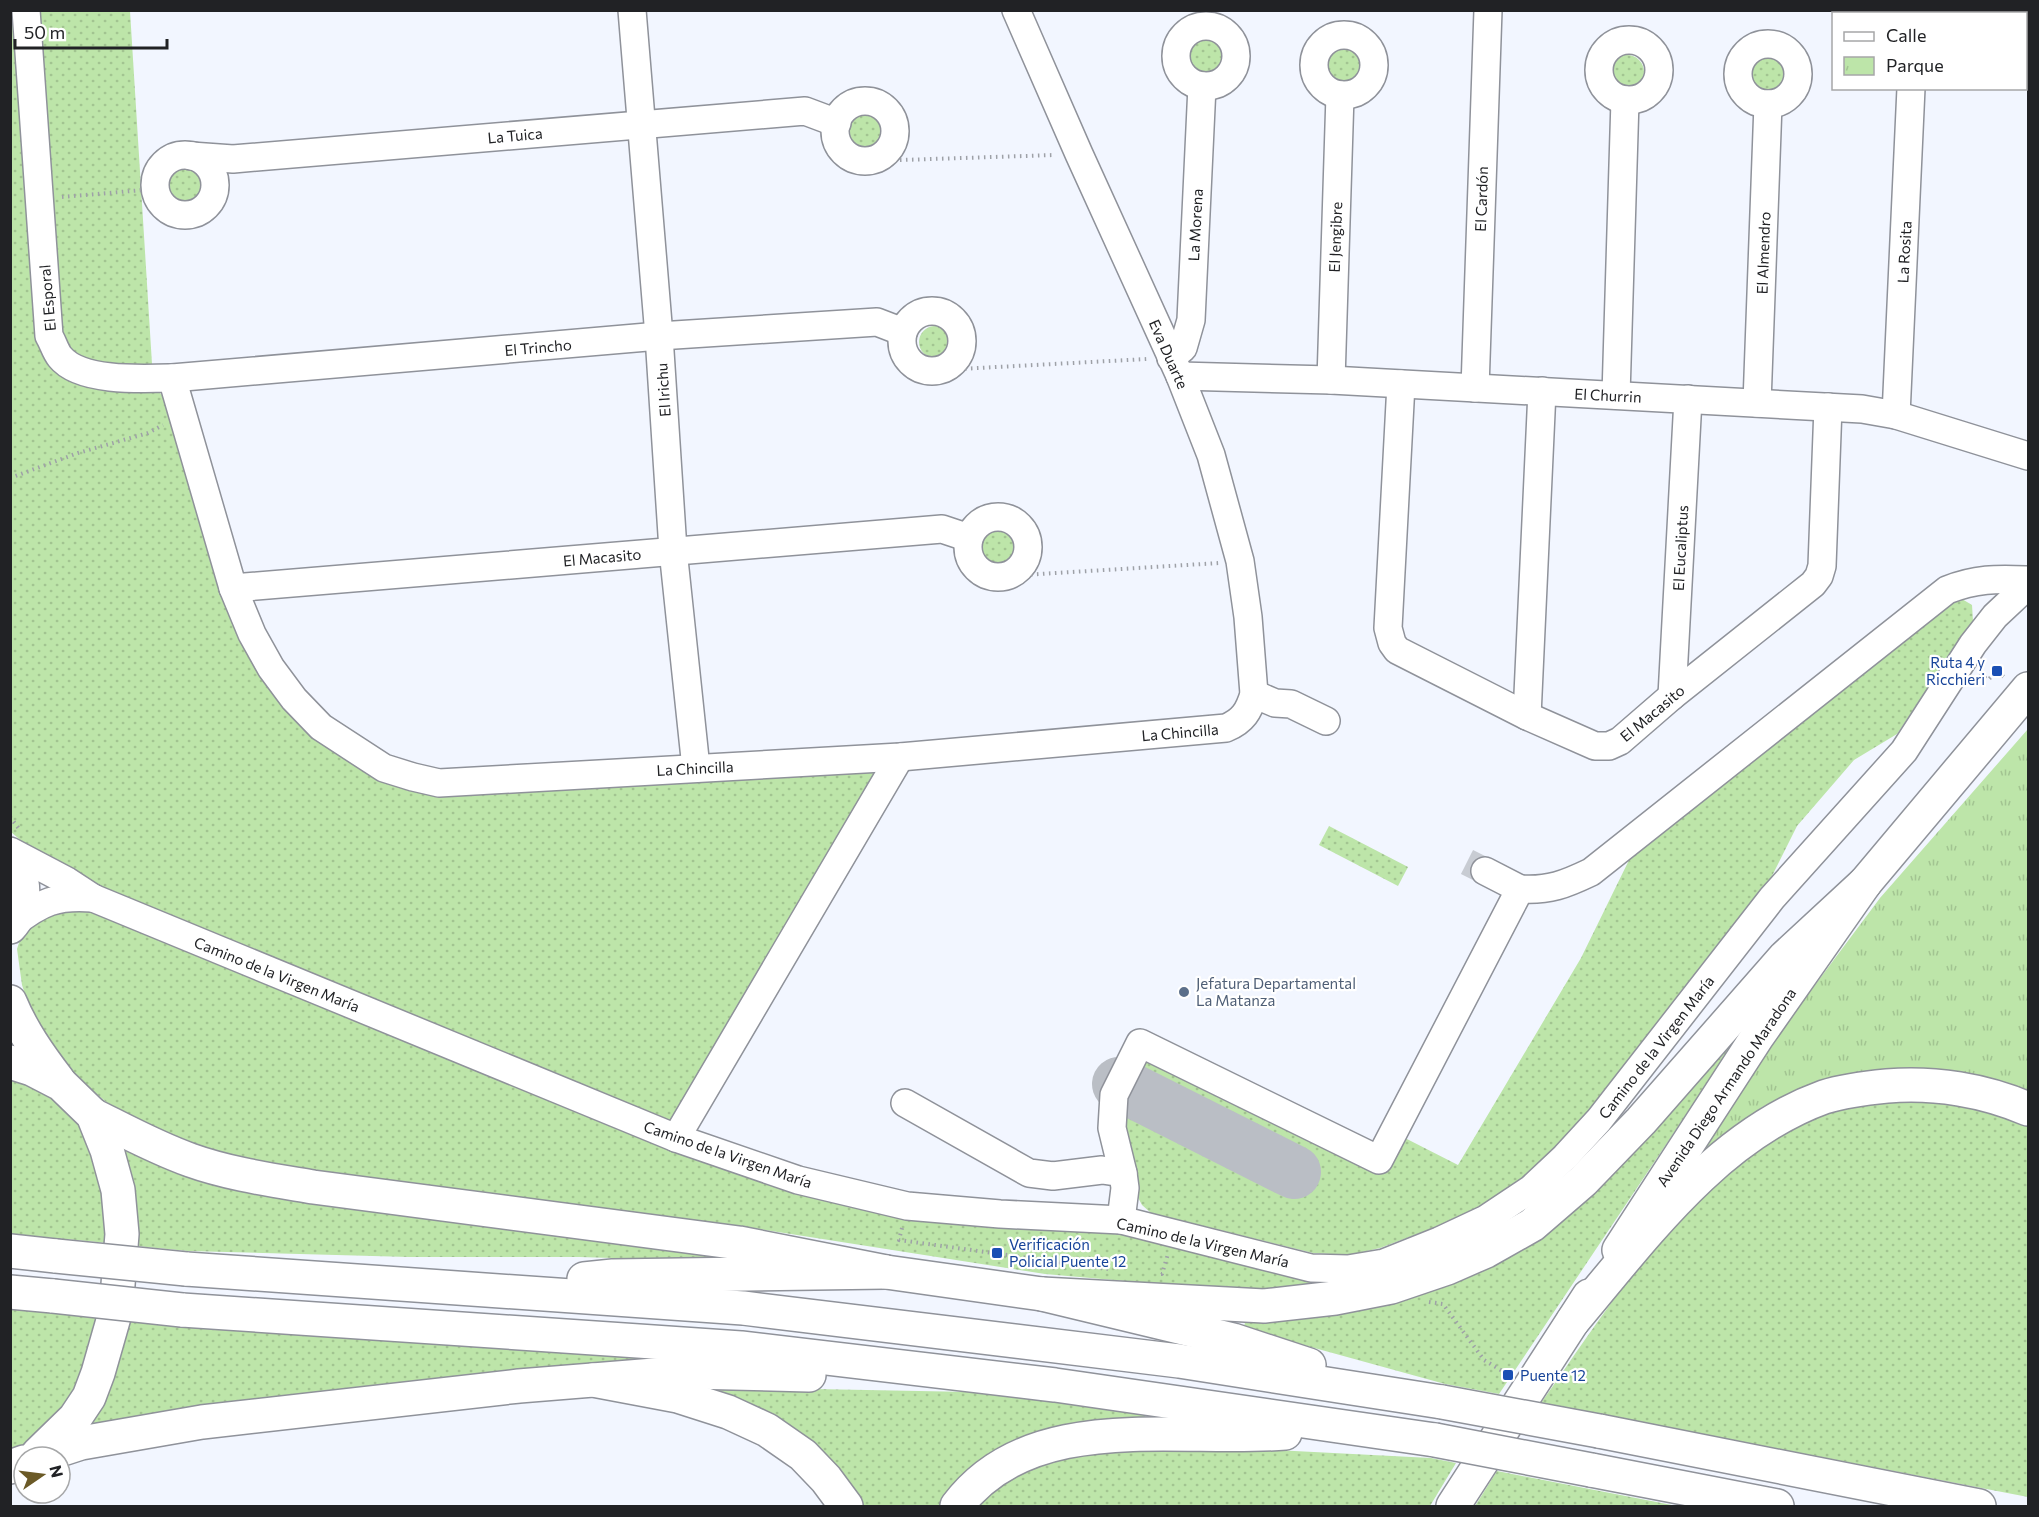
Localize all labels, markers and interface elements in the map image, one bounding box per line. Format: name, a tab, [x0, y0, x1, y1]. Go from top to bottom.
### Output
scale bar	[15, 12, 166, 50]
legend	[1832, 12, 2027, 90]
text: 50 m	[24, 21, 65, 43]
text: Calle	[1886, 24, 1926, 46]
text: Parque	[1886, 54, 1944, 76]
street label: La Tuica	[487, 124, 543, 146]
street label: El Cardón	[1471, 166, 1491, 232]
street label: La Morena	[1184, 188, 1206, 262]
street label: El Jengibre	[1325, 201, 1345, 273]
street label: El Almendro	[1753, 211, 1773, 295]
street label: La Rosita	[1893, 220, 1915, 284]
street label: El Esporal	[35, 264, 59, 332]
street label: Eva Duarte	[1146, 316, 1192, 392]
street label: El Trincho	[504, 335, 572, 359]
street label: El Irichu	[652, 362, 674, 418]
street label: El Churrin	[1574, 384, 1642, 406]
street label: El Eucaliptus	[1669, 504, 1691, 591]
street label: El Macasito	[562, 545, 642, 569]
place label: Ruta 4 y Ricchieri	[1926, 653, 1985, 688]
marker: Ruta 4 y Ricchieri	[1990, 664, 2004, 678]
street label: El Macasito	[1616, 681, 1688, 745]
street label: La Chincilla	[1141, 720, 1219, 744]
street label: La Chincilla	[656, 757, 734, 779]
street label: Camino de la Virgen María	[192, 933, 362, 1015]
street label: Camino de la Virgen María	[1595, 972, 1717, 1122]
place label: Jefatura Departamental La Matanza	[1196, 974, 1356, 1009]
street label: Avenida Diego Armando Maradona	[1653, 984, 1799, 1190]
marker: Jefatura Departamental La Matanza	[1177, 985, 1191, 999]
street label: Camino de la Virgen María	[642, 1117, 814, 1191]
street label: Camino de la Virgen María	[1115, 1213, 1291, 1271]
place label: Verificación Policial Puente 12	[1009, 1235, 1126, 1270]
marker: Verificación Policial Puente 12	[990, 1246, 1004, 1260]
place label: Puente 12	[1520, 1366, 1586, 1384]
marker: Puente 12	[1501, 1368, 1515, 1382]
north arrow	[12, 1445, 72, 1505]
text: N	[46, 1463, 68, 1479]

